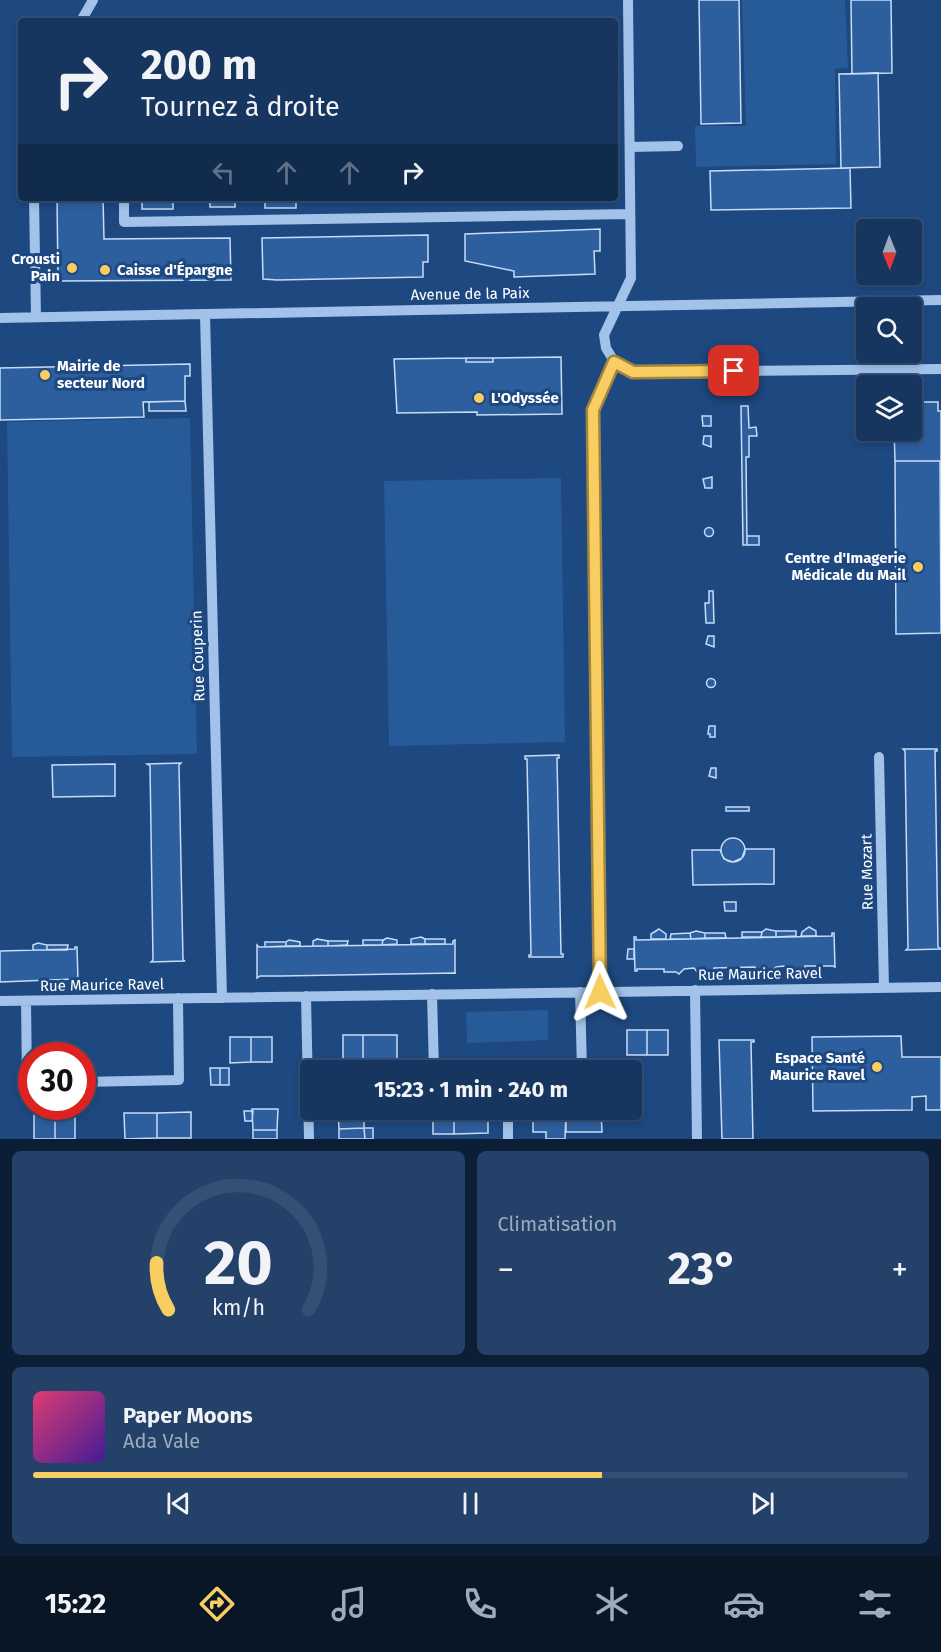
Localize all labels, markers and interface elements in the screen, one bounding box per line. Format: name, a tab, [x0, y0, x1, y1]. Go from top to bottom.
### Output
text: 200 m	[141, 40, 257, 90]
icon: right	[42, 42, 120, 120]
text: Tournez à droite	[141, 91, 340, 123]
icon: left	[207, 156, 240, 189]
icon: ahead	[270, 156, 303, 189]
icon: ahead	[333, 156, 366, 189]
icon: right	[396, 156, 429, 189]
north arrow	[856, 219, 922, 285]
map controls	[856, 219, 922, 441]
place label: Crousti Pain	[11, 250, 60, 285]
marker: Crousti Pain	[65, 261, 79, 275]
place label: Caisse d'Épargne	[117, 261, 233, 279]
marker: Caisse d'Épargne	[98, 263, 112, 277]
street label: Avenue de la Paix	[410, 284, 530, 304]
button: search	[856, 297, 922, 363]
pin	[708, 345, 759, 396]
icon: arrive	[717, 354, 750, 387]
place label: Mairie de secteur Nord	[57, 357, 145, 392]
marker: Mairie de secteur Nord	[38, 368, 52, 382]
button: layers	[856, 375, 922, 441]
place label: L'Odyssée	[491, 389, 559, 407]
marker: L'Odyssée	[472, 391, 486, 405]
place label: Centre d'Imagerie Médicale du Mail	[785, 549, 907, 584]
marker: Centre d'Imagerie Médicale du Mail	[911, 560, 925, 574]
street label: Rue Couperin	[187, 610, 209, 702]
street label: Rue Mozart	[857, 833, 877, 910]
position arrow	[568, 960, 632, 1024]
street label: Rue Maurice Ravel	[698, 964, 823, 984]
street label: Rue Maurice Ravel	[40, 975, 165, 995]
speed limit sign: 30	[18, 1042, 96, 1120]
place label: Espace Santé Maurice Ravel	[770, 1049, 866, 1084]
marker: Espace Santé Maurice Ravel	[870, 1060, 884, 1074]
text: 15:23 · 1 min · 240 m	[374, 1076, 568, 1103]
text: Climatisation	[498, 1212, 617, 1236]
text: 20	[204, 1226, 273, 1301]
text: 23°	[668, 1242, 738, 1296]
text: −	[498, 1250, 514, 1290]
text: +	[892, 1250, 908, 1290]
text: km/h	[212, 1295, 265, 1321]
text: Paper Moons	[123, 1402, 253, 1429]
text: Ada Vale	[123, 1429, 200, 1453]
icon: previous	[162, 1487, 195, 1520]
icon: pause	[454, 1487, 487, 1520]
icon: next	[746, 1487, 779, 1520]
icon: directions	[196, 1583, 238, 1625]
icon: music	[328, 1583, 370, 1625]
icon: phone	[459, 1583, 501, 1625]
icon: climate	[591, 1583, 633, 1625]
icon: car	[723, 1583, 765, 1625]
icon: filters	[854, 1583, 896, 1625]
text: 15:22	[45, 1588, 106, 1620]

